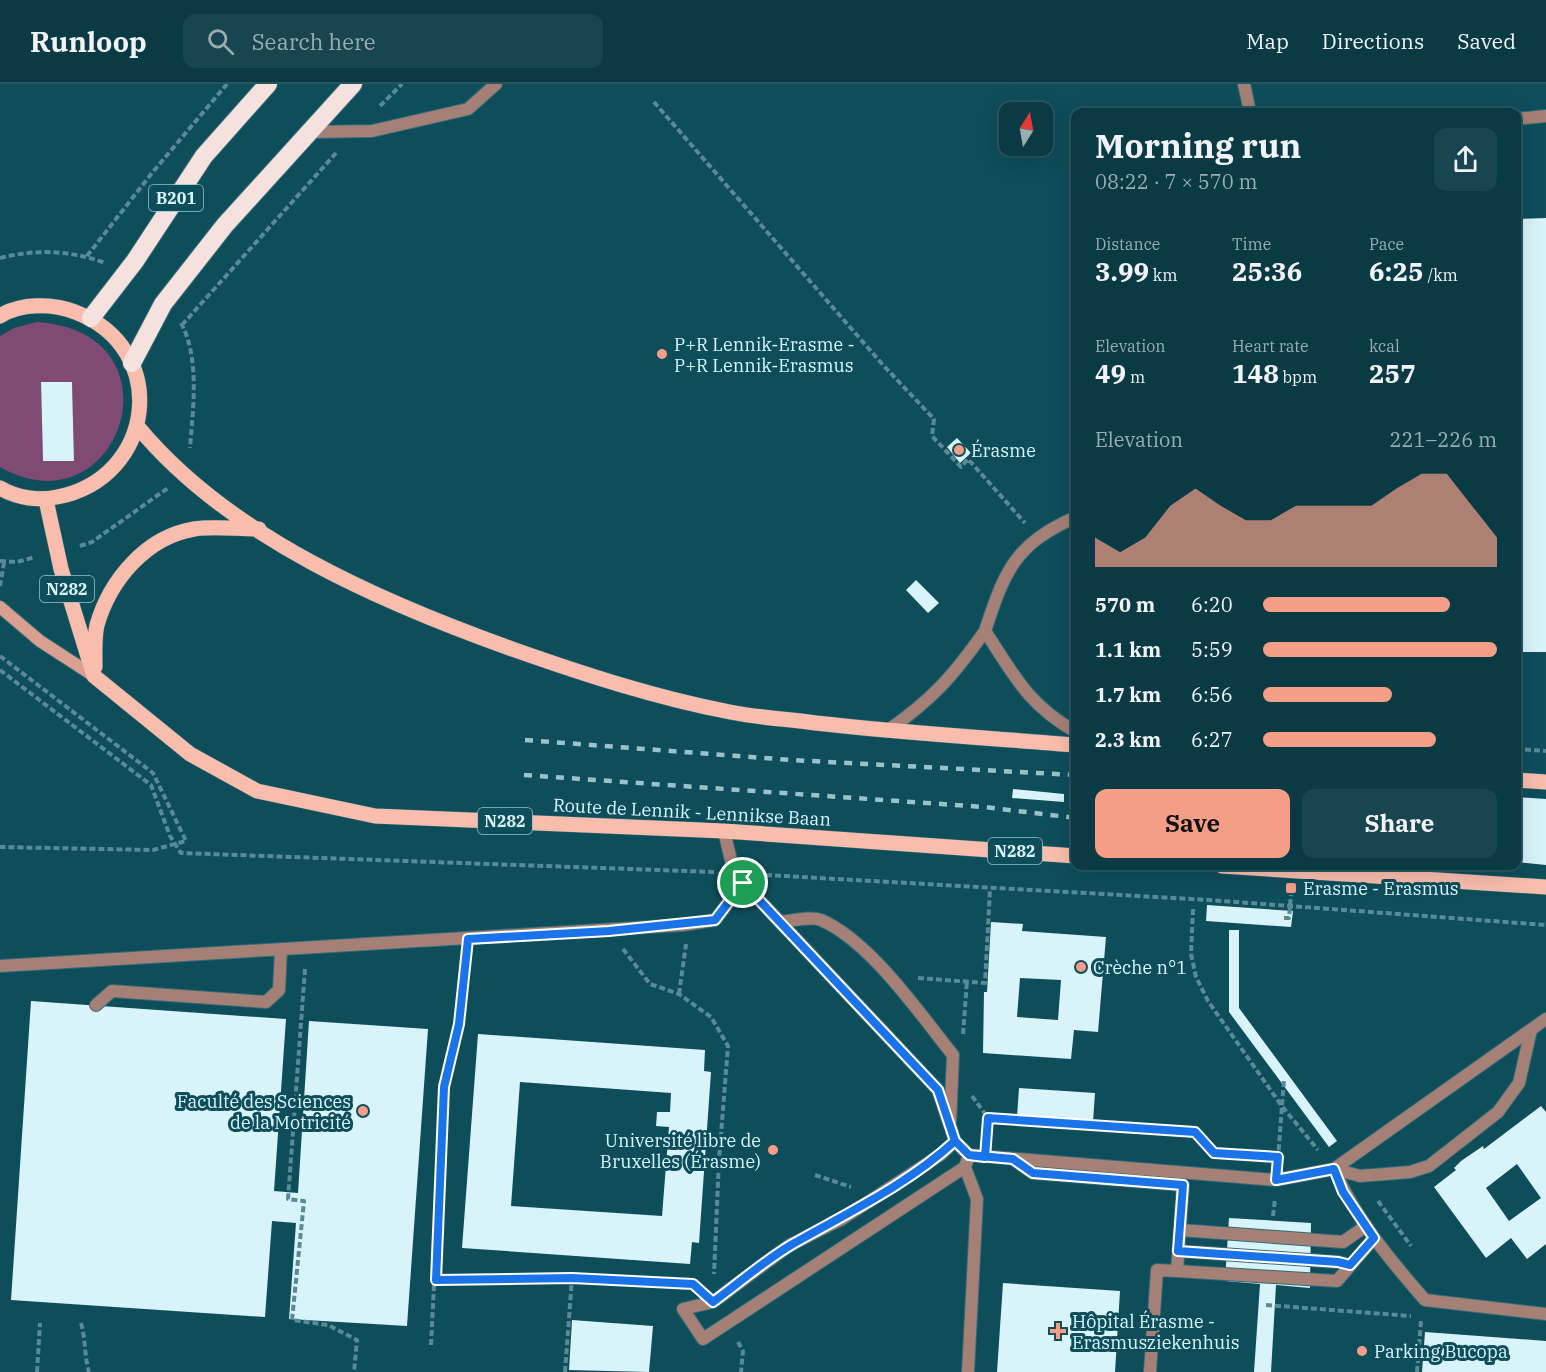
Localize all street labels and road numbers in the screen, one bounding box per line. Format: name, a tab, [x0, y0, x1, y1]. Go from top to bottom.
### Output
road number: B201	[149, 185, 203, 211]
road number: N282	[40, 576, 94, 602]
street label: Route de Lennik - Lennikse Baan	[552, 793, 832, 831]
road number: N282	[478, 808, 532, 834]
road number: N282	[988, 838, 1042, 864]

